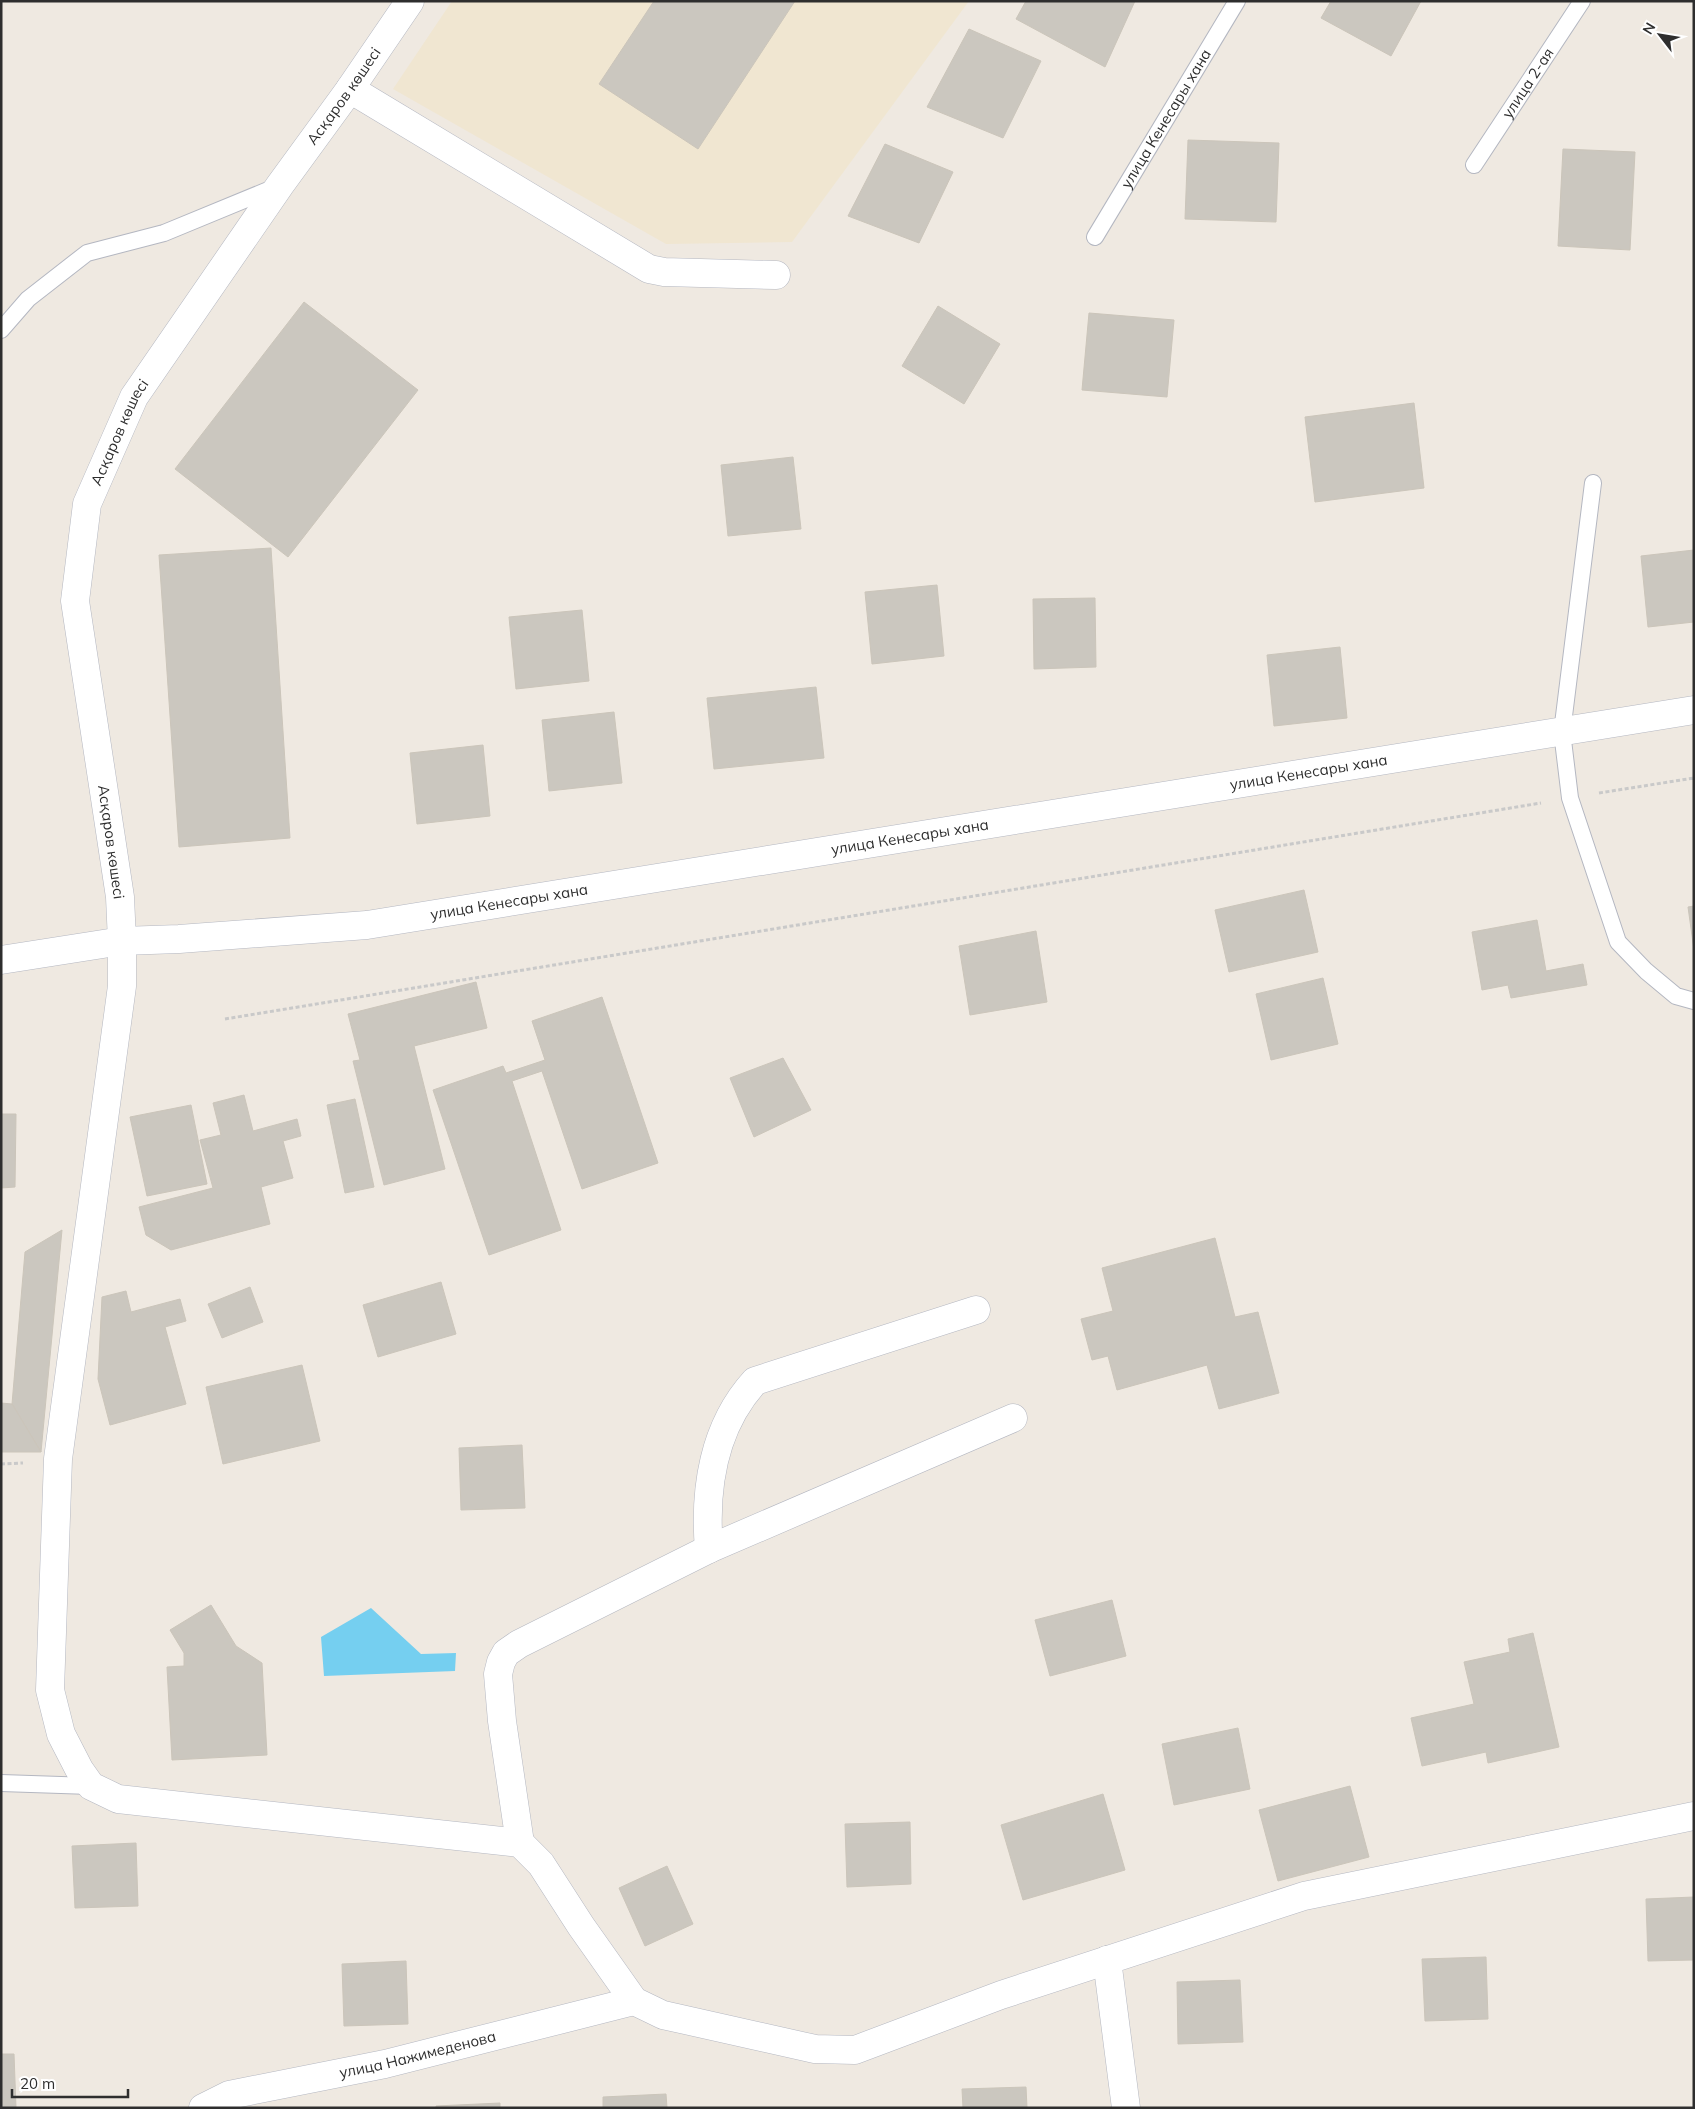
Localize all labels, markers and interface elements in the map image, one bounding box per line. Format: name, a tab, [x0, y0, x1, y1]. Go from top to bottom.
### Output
north arrow	[1635, 10, 1685, 60]
text: N	[1638, 19, 1659, 37]
street label: Асқаров көшесі	[302, 43, 385, 148]
street label: улица 2-ая	[1497, 44, 1558, 122]
street label: улица Кенесары хана	[1116, 45, 1215, 192]
street label: Асқаров көшесі	[86, 375, 153, 488]
street label: улица Кенесары хана	[1228, 750, 1389, 794]
street label: Асқаров көшесі	[94, 784, 129, 900]
street label: улица Кенесары хана	[830, 814, 990, 859]
street label: улица Кенесары хана	[429, 879, 589, 924]
street label: улица Нажимеденова	[338, 2026, 498, 2082]
scale bar	[12, 2066, 129, 2098]
text: 20 m	[20, 2074, 55, 2093]

